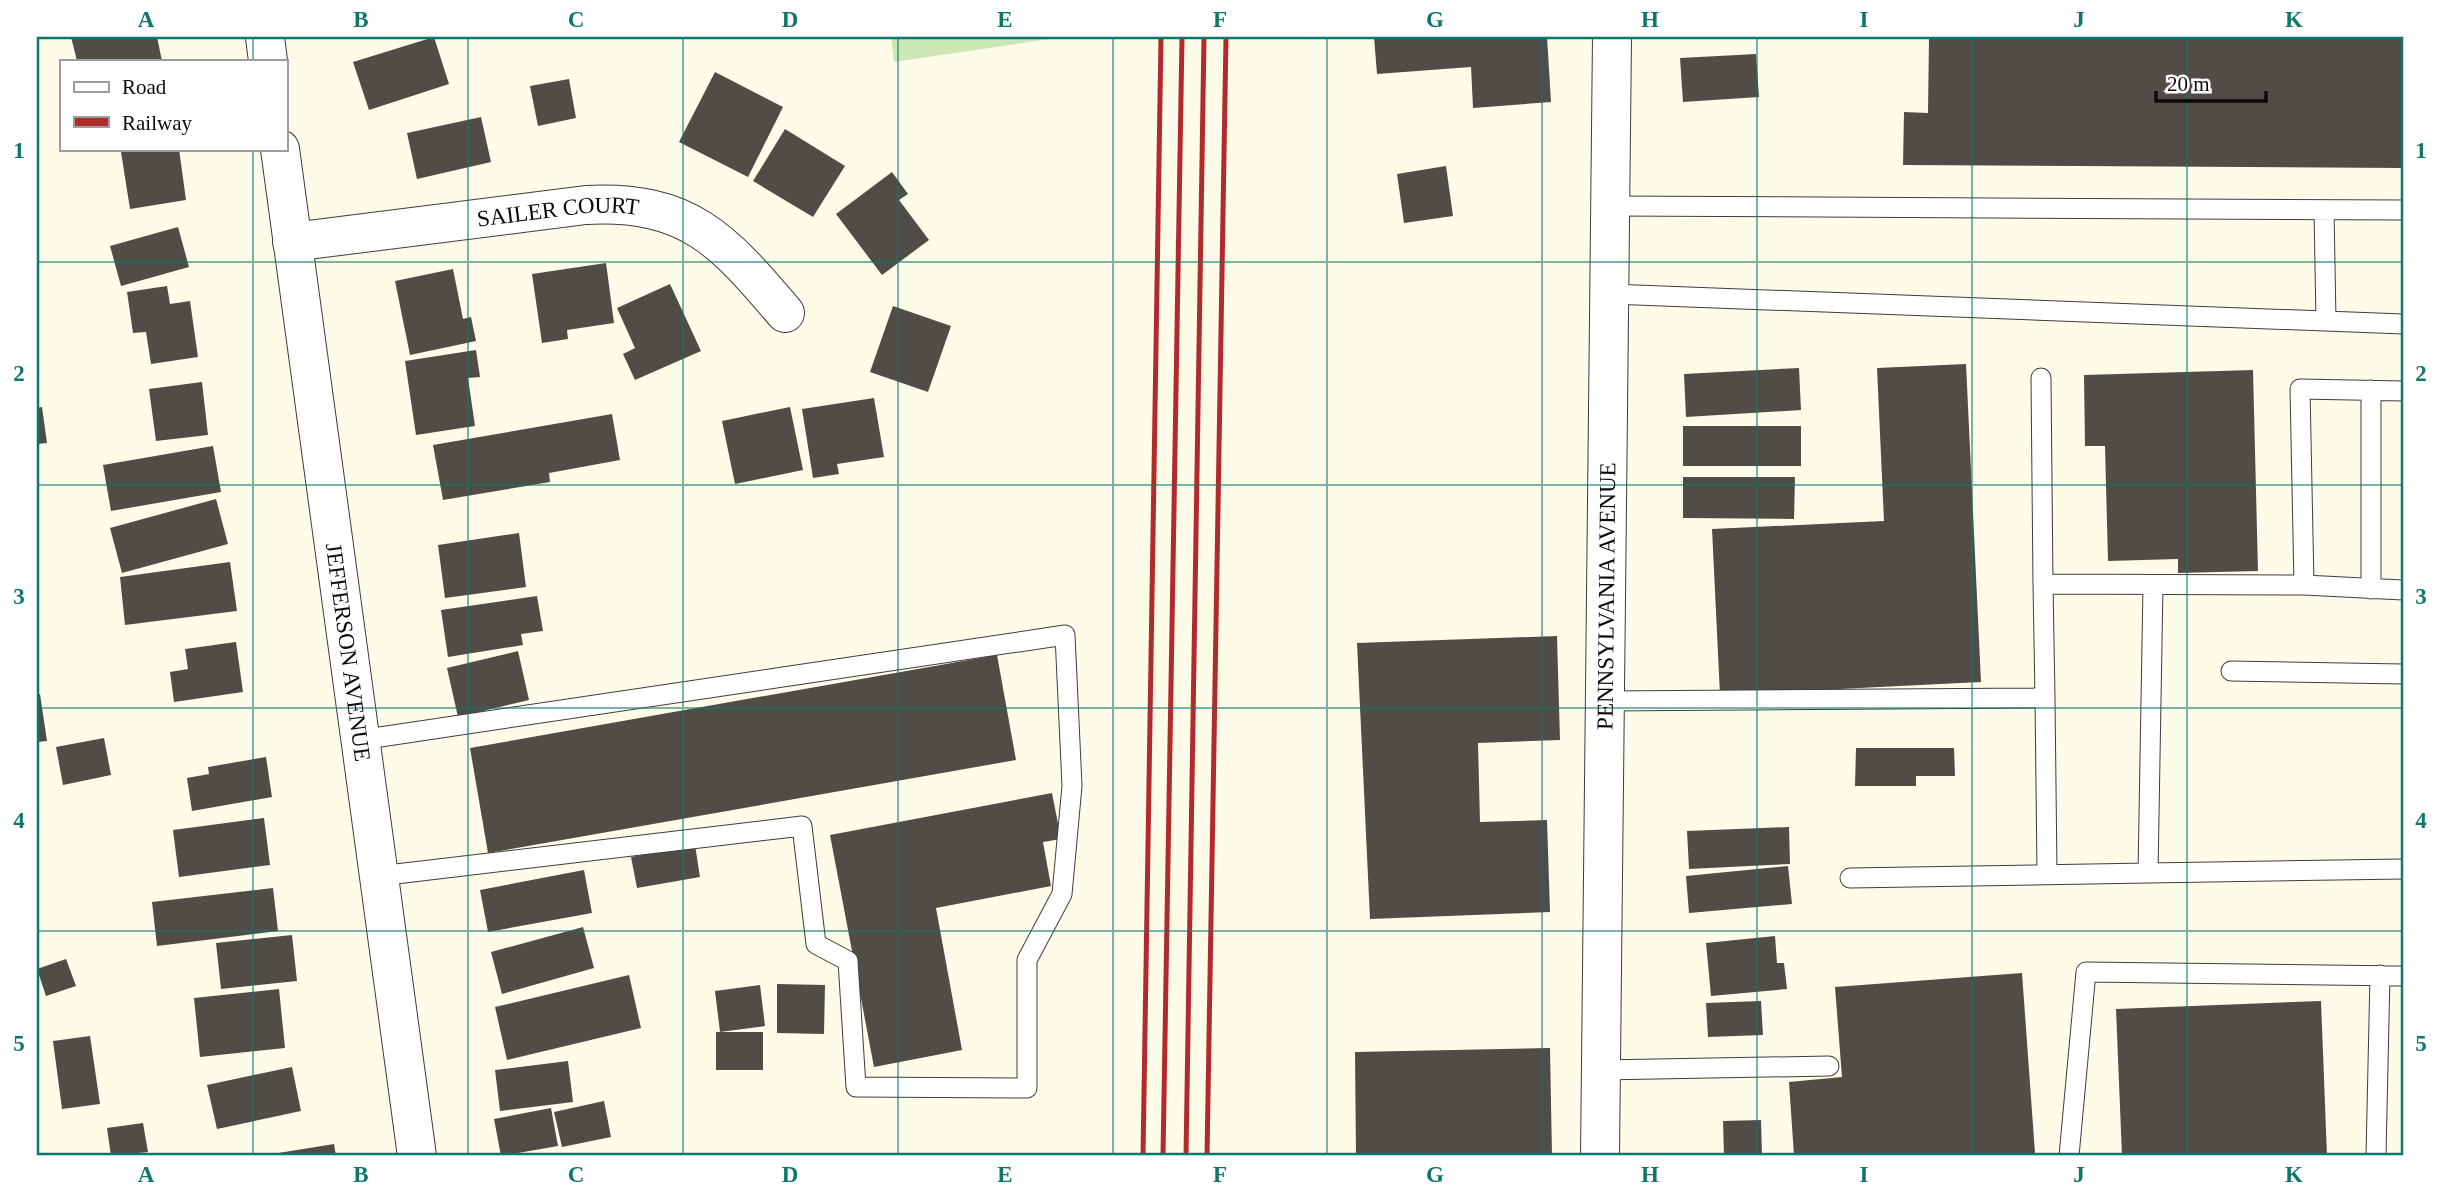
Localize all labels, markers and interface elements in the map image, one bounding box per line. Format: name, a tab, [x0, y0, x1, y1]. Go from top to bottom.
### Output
text: A	[138, 7, 155, 32]
text: B	[353, 7, 369, 32]
text: C	[568, 7, 584, 32]
text: D	[782, 7, 798, 32]
text: E	[997, 7, 1013, 32]
text: F	[1213, 7, 1227, 32]
text: G	[1426, 7, 1444, 32]
text: H	[1641, 7, 1659, 32]
text: I	[1860, 7, 1869, 32]
text: J	[2073, 7, 2085, 32]
text: K	[2285, 7, 2303, 32]
legend	[60, 60, 287, 150]
scale bar	[2156, 60, 2267, 104]
text: 20 m	[2167, 72, 2210, 96]
text: Road	[122, 75, 167, 99]
text: Railway	[122, 111, 192, 135]
text: 1	[13, 138, 25, 163]
text: 1	[2415, 138, 2427, 163]
street label: SAILER COURT	[476, 193, 641, 232]
text: 2	[13, 361, 25, 386]
text: 2	[2415, 361, 2427, 386]
street label: PENNSYLVANIA AVENUE	[1593, 462, 1620, 730]
street label: JEFFERSON AVENUE	[321, 542, 375, 763]
text: 3	[13, 584, 25, 609]
text: 3	[2415, 584, 2427, 609]
text: 4	[13, 808, 25, 833]
text: 4	[2415, 808, 2427, 833]
text: 5	[13, 1031, 25, 1056]
text: 5	[2415, 1031, 2427, 1056]
text: A	[138, 1162, 155, 1187]
text: B	[353, 1162, 369, 1187]
text: C	[568, 1162, 584, 1187]
text: D	[782, 1162, 798, 1187]
text: E	[997, 1162, 1013, 1187]
text: F	[1213, 1162, 1227, 1187]
text: G	[1426, 1162, 1444, 1187]
text: H	[1641, 1162, 1659, 1187]
text: I	[1860, 1162, 1869, 1187]
text: J	[2073, 1162, 2085, 1187]
text: K	[2285, 1162, 2303, 1187]

